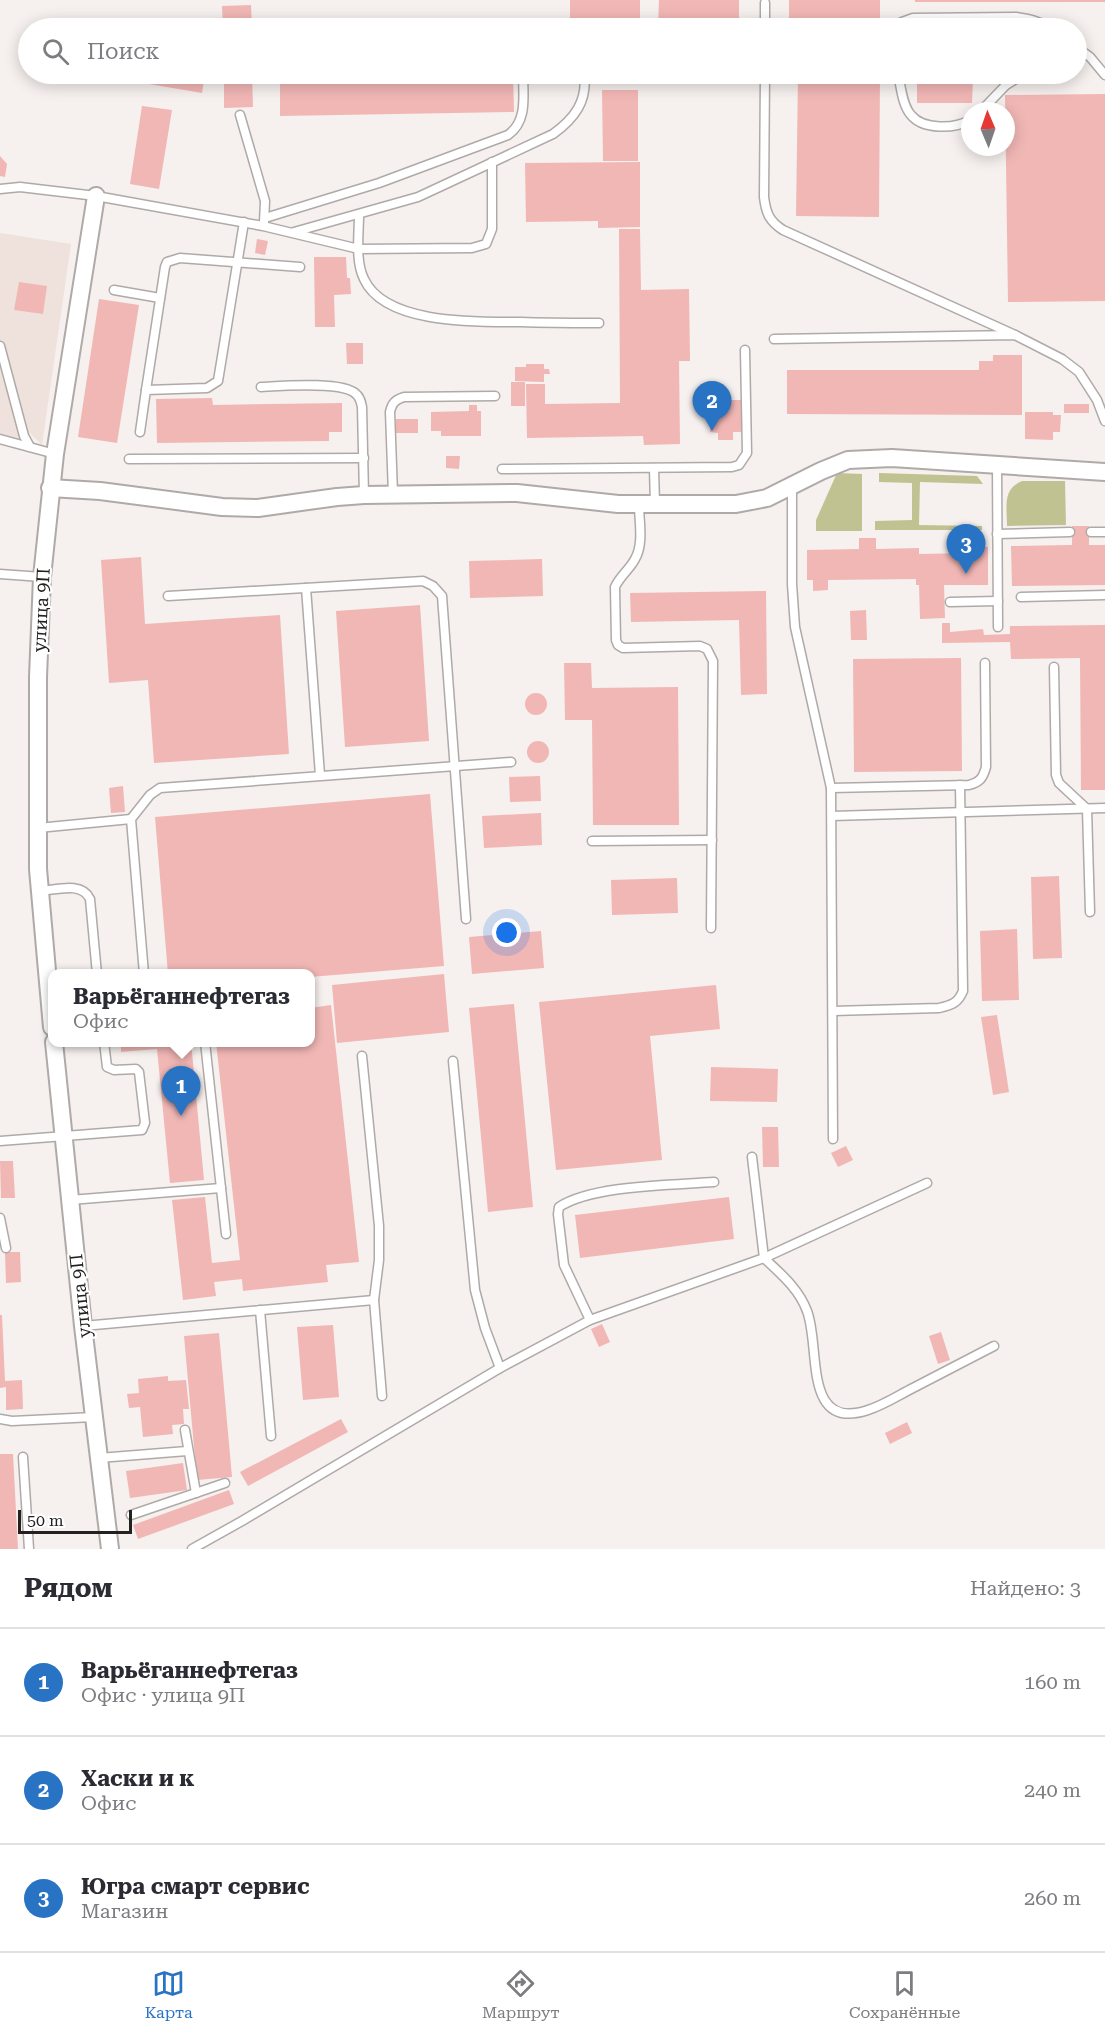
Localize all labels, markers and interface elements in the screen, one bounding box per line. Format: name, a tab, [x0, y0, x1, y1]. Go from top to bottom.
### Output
search box	[18, 18, 1087, 84]
icon: search	[39, 35, 72, 68]
text: Поиск	[87, 39, 159, 64]
north arrow	[961, 102, 1015, 156]
pin: 2	[692, 382, 732, 431]
pin: 3	[946, 524, 986, 574]
street label: улица 9П	[28, 567, 54, 653]
your location	[492, 918, 521, 947]
popup	[48, 969, 315, 1047]
text: Варьёганнефтегаз	[73, 984, 290, 1009]
text: Офис	[73, 1009, 128, 1033]
pin: 1	[162, 1066, 201, 1116]
street label: улица 9П	[65, 1253, 95, 1339]
scale bar	[18, 1507, 132, 1534]
text: 50 m	[27, 1511, 64, 1530]
text: Рядом	[24, 1573, 113, 1603]
text: Найдено: 3	[970, 1576, 1081, 1600]
text: Варьёганнефтегаз	[81, 1658, 298, 1683]
text: 1	[38, 1670, 49, 1694]
text: 160 m	[1024, 1670, 1081, 1694]
text: Офис · улица 9П	[81, 1683, 245, 1707]
text: Хаски и к	[81, 1766, 195, 1791]
text: 2	[38, 1778, 49, 1802]
text: 240 m	[1024, 1778, 1081, 1802]
text: Офис	[81, 1791, 136, 1815]
text: Югра смарт сервис	[81, 1874, 310, 1899]
text: 3	[38, 1886, 49, 1910]
text: 260 m	[1024, 1886, 1081, 1910]
text: Магазин	[81, 1899, 168, 1923]
tab: Карта	[145, 1967, 193, 2022]
tab: Маршрут	[482, 1967, 559, 2022]
tab: Сохранённые	[849, 1967, 960, 2022]

